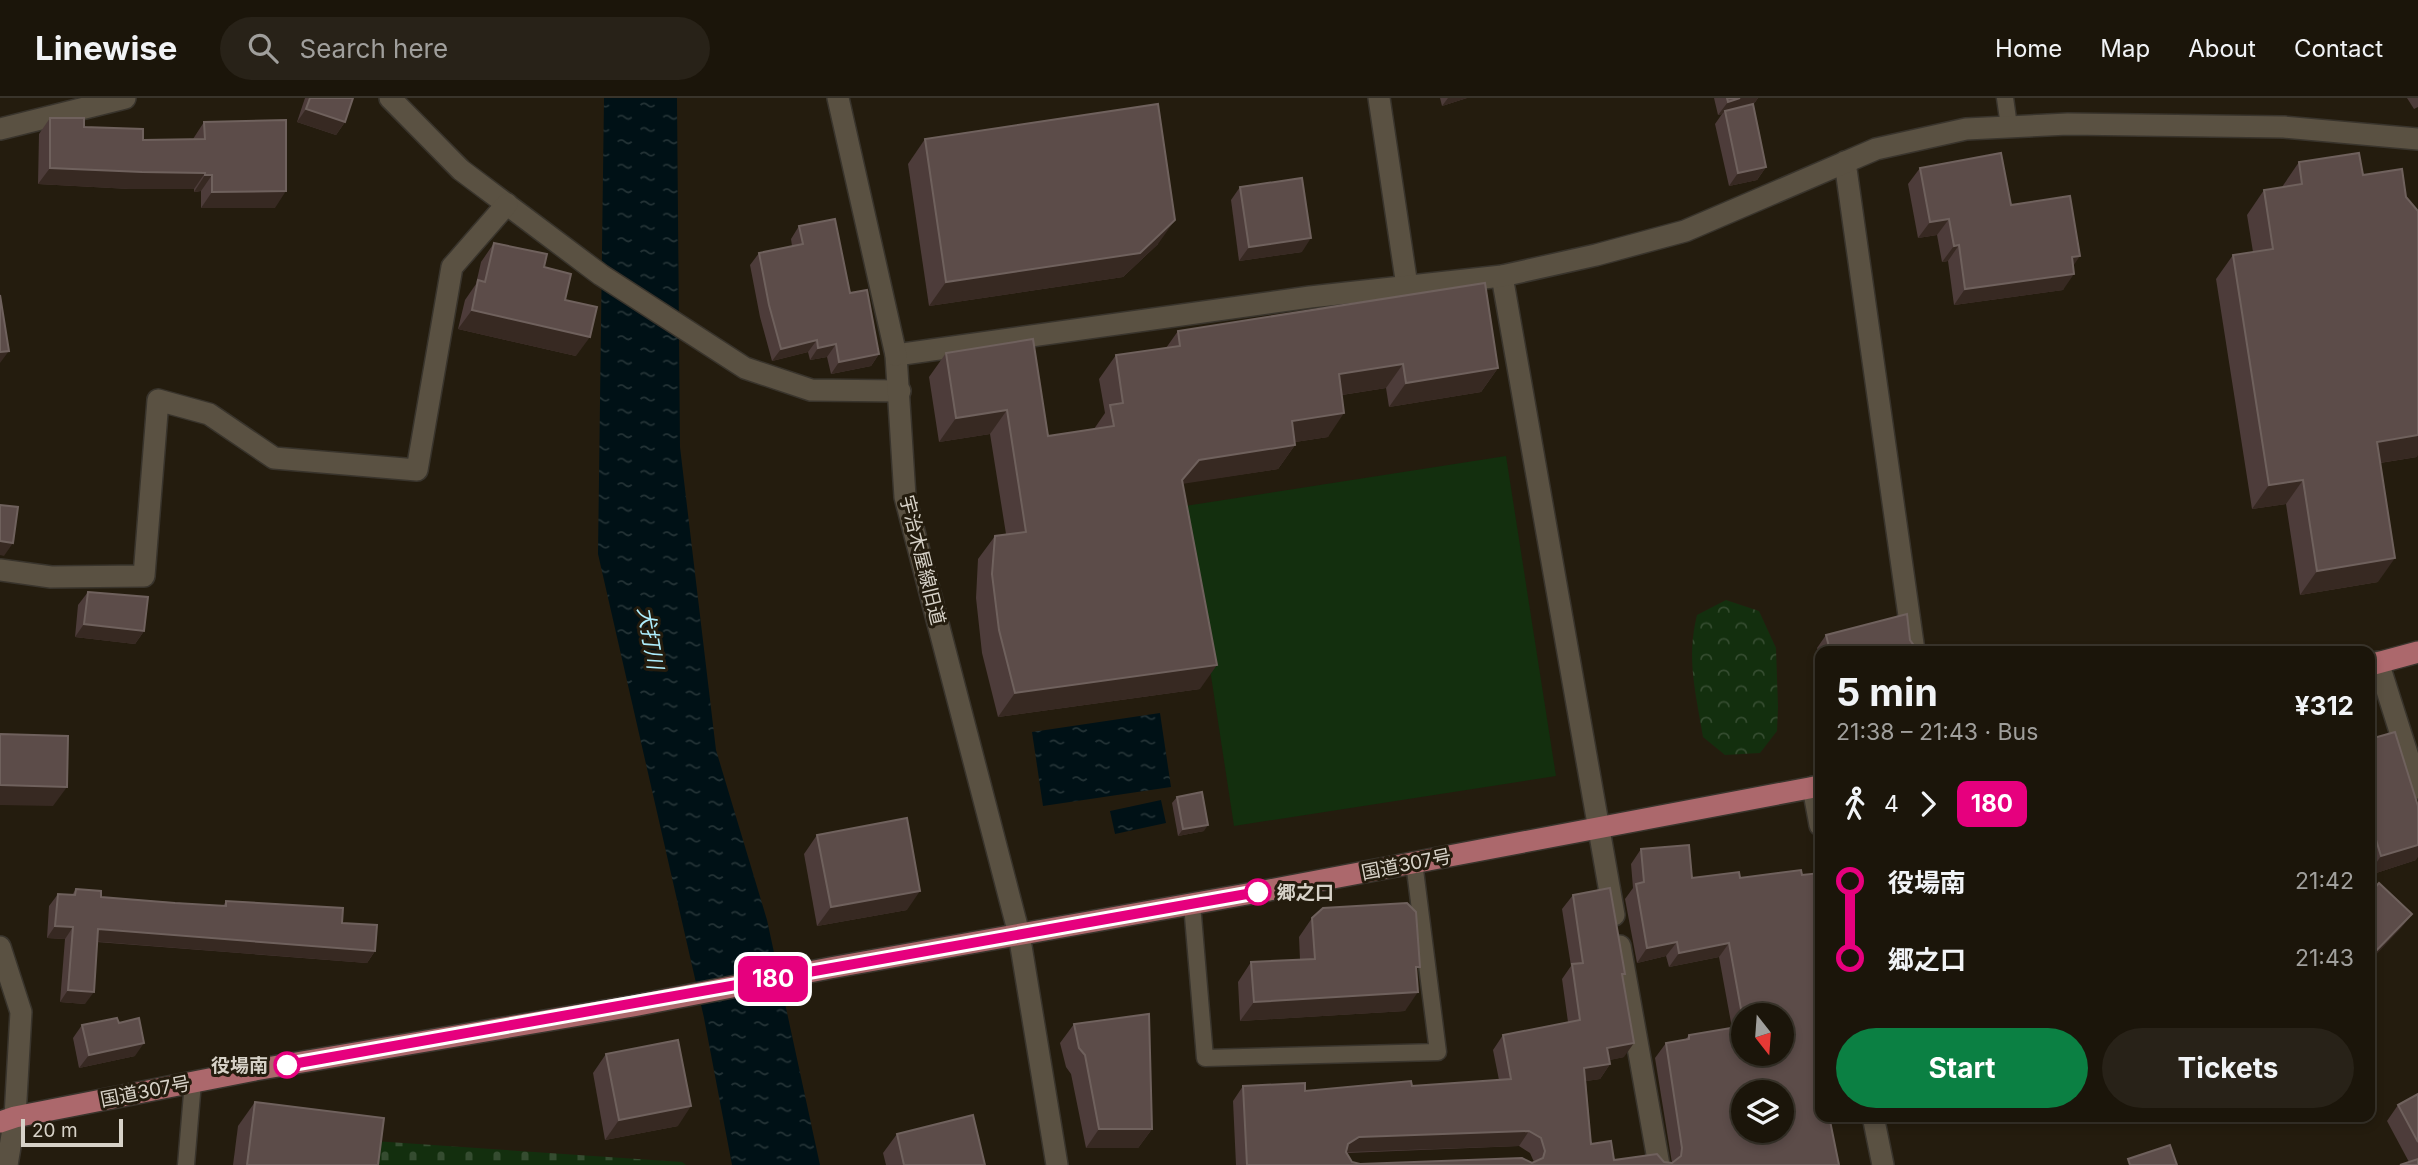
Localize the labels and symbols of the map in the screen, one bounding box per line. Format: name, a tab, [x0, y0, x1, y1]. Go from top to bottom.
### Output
street label: 宇治木屋線旧道	[895, 493, 950, 627]
water label: 犬打川	[633, 605, 669, 673]
street label: 国道307号	[1359, 845, 1453, 884]
marker: 郷之口	[1245, 879, 1271, 905]
place label: 郷之口	[1277, 881, 1334, 904]
line badge: 180	[733, 956, 813, 1002]
north arrow	[1731, 1003, 1794, 1066]
marker: 役場南	[274, 1052, 300, 1078]
place label: 役場南	[211, 1054, 268, 1077]
street label: 国道307号	[98, 1072, 192, 1111]
scale bar	[21, 1116, 122, 1148]

